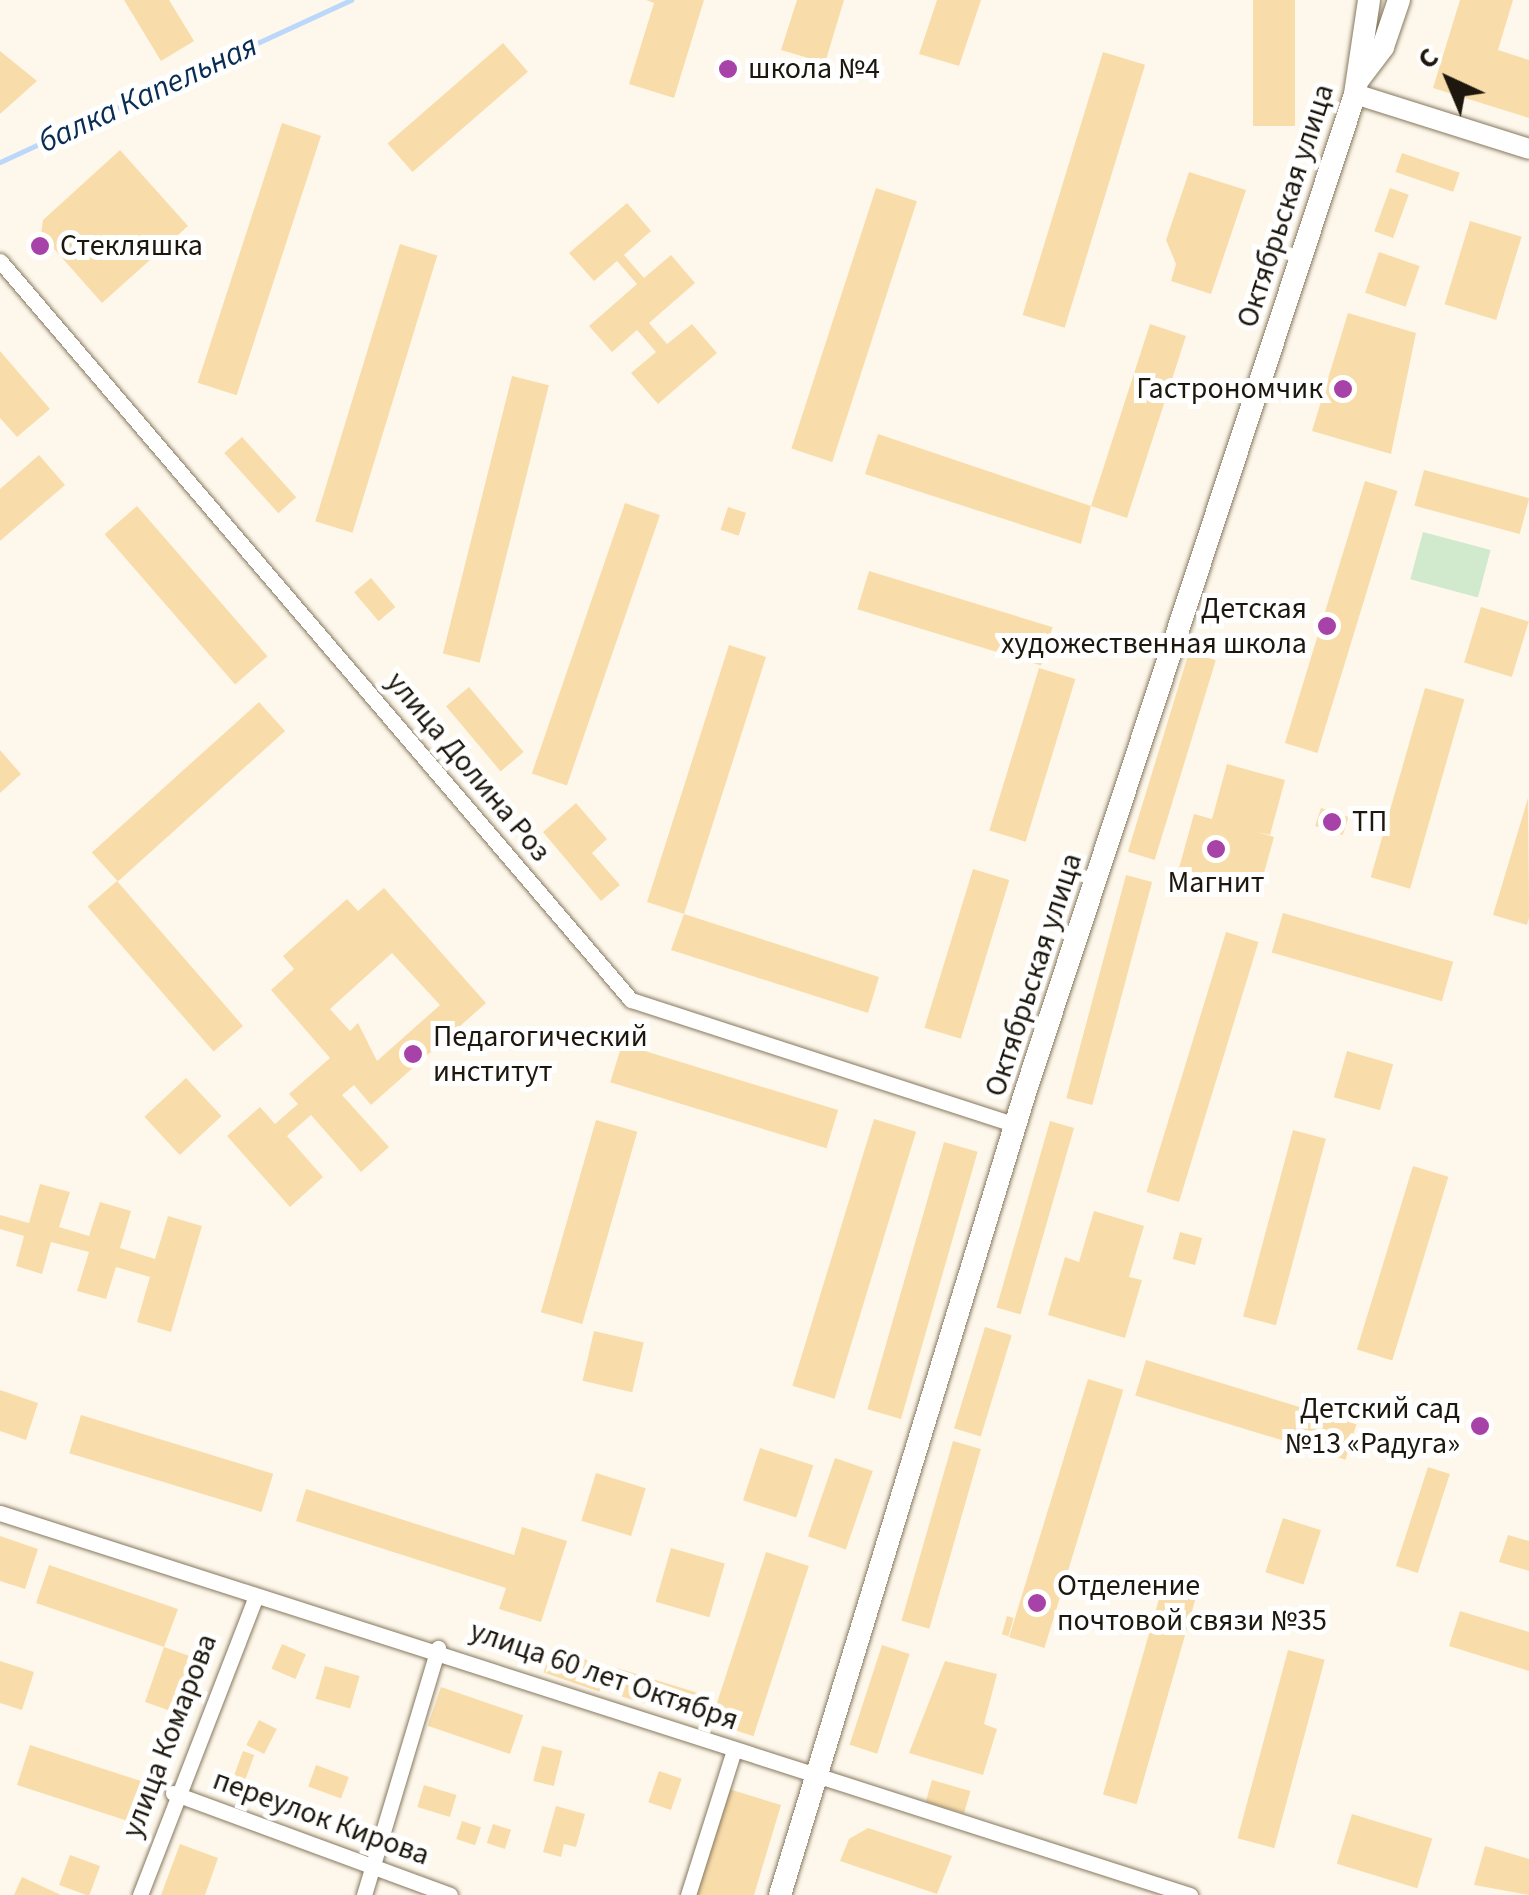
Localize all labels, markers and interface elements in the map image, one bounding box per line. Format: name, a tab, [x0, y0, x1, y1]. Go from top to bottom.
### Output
water label: балка Капельная	[32, 27, 264, 161]
north arrow	[1399, 30, 1499, 130]
text: С	[1408, 38, 1448, 78]
place label: школа №4	[748, 51, 880, 87]
marker: школа №4	[717, 58, 739, 80]
street label: Октябрьская улица	[1230, 80, 1342, 332]
place label: Стекляшка	[60, 228, 203, 264]
marker: Стекляшка	[29, 235, 51, 257]
place label: Гастрономчик	[1136, 371, 1323, 407]
marker: Гастрономчик	[1332, 378, 1354, 400]
place label: Детская художественная школа	[1001, 591, 1307, 662]
marker: Детская художественная школа	[1316, 615, 1338, 637]
street label: улица Долина Роз	[378, 665, 558, 869]
place label: ТП	[1352, 804, 1387, 840]
marker: ТП	[1321, 811, 1343, 833]
marker: Магнит	[1205, 838, 1227, 860]
street label: Октябрьская улица	[978, 849, 1090, 1101]
place label: Магнит	[1168, 865, 1264, 901]
place label: Педагогический институт	[433, 1019, 648, 1090]
marker: Педагогический институт	[402, 1043, 424, 1065]
place label: Детский сад №13 «Радуга»	[1285, 1391, 1460, 1462]
marker: Детский сад №13 «Радуга»	[1469, 1415, 1491, 1437]
place label: Отделение почтовой связи №35	[1057, 1568, 1327, 1638]
marker: Отделение почтовой связи №35	[1026, 1592, 1048, 1614]
street label: улица 60 лет Октября	[465, 1613, 743, 1739]
street label: улица Комарова	[115, 1629, 225, 1843]
street label: переулок Кирова	[208, 1762, 434, 1874]

